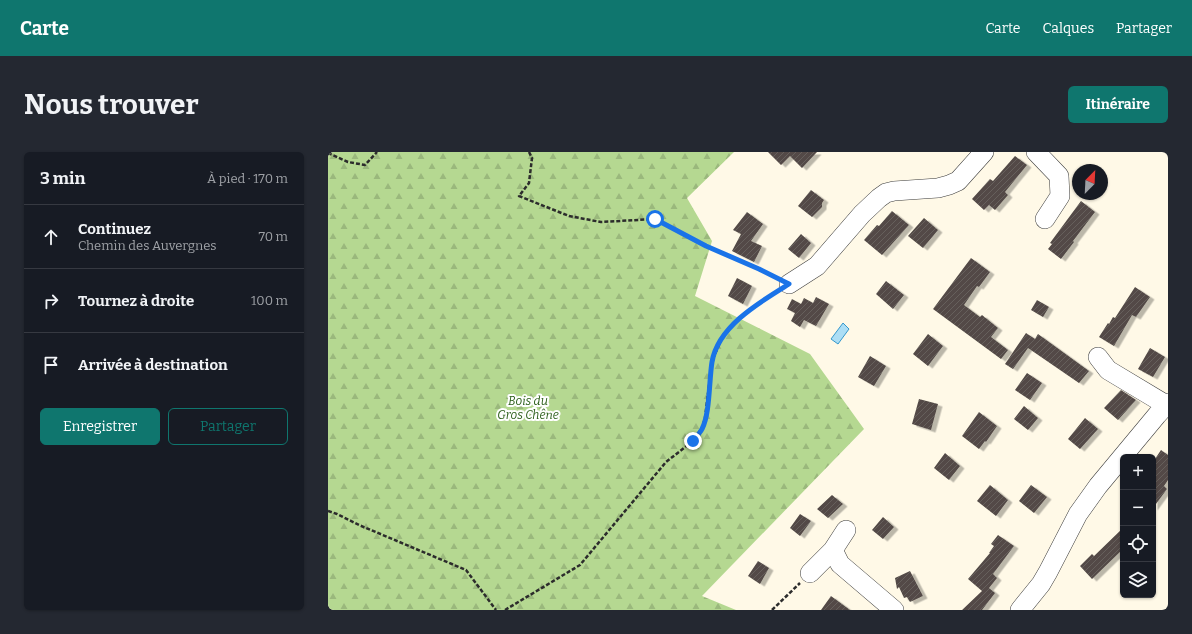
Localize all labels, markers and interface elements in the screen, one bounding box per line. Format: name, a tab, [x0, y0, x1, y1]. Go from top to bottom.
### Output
text: Carte	[20, 17, 69, 40]
text: Carte	[985, 20, 1021, 37]
text: Calques	[1043, 20, 1094, 37]
text: Partager	[1116, 20, 1172, 37]
button: Itinéraire	[1068, 86, 1168, 123]
text: Nous trouver	[24, 88, 199, 121]
north arrow	[1072, 164, 1108, 200]
text: 3 min	[40, 168, 85, 189]
text: À pied · 170 m	[207, 171, 288, 186]
route start	[646, 210, 664, 228]
text: Continuez	[78, 220, 151, 238]
icon: ahead	[40, 226, 62, 248]
text: 70 m	[258, 229, 288, 244]
text: Chemin des Auvergnes	[78, 238, 217, 253]
icon: right	[40, 290, 62, 312]
text: Tournez à droite	[78, 292, 194, 310]
text: 100 m	[251, 293, 288, 308]
icon: arrive	[40, 354, 62, 376]
text: Arrivée à destination	[78, 356, 228, 374]
park label: Bois du Gros Chêne	[497, 394, 559, 422]
button: Enregistrer	[40, 408, 160, 445]
button: Partager	[168, 408, 288, 445]
route end	[684, 432, 702, 450]
map controls	[1120, 454, 1156, 598]
button: +	[1120, 454, 1156, 490]
button: −	[1120, 490, 1156, 526]
button: locate	[1120, 526, 1156, 562]
button: layers	[1120, 562, 1156, 598]

